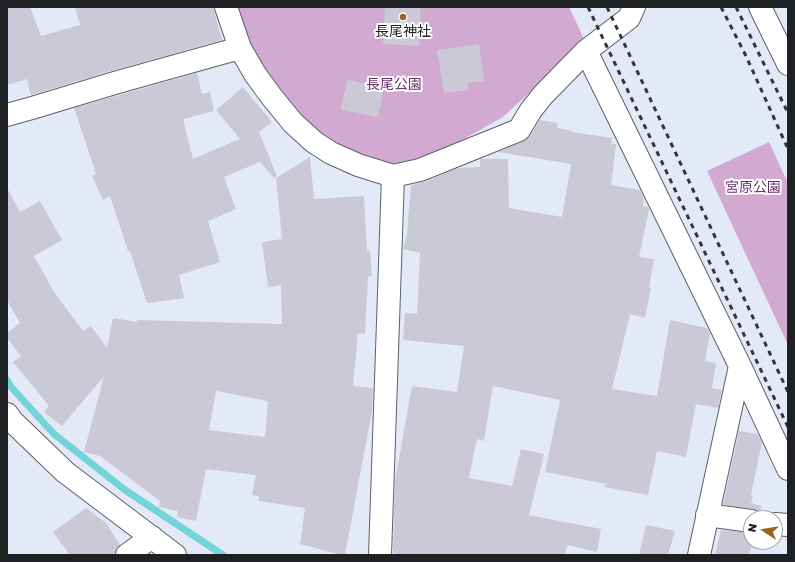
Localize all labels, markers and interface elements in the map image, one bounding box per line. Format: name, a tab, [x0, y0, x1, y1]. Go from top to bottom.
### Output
marker: 長尾神社	[398, 12, 408, 22]
place label: 長尾神社	[375, 24, 431, 40]
park label: 長尾公園	[366, 77, 422, 93]
park label: 宮原公園	[725, 180, 781, 196]
north arrow	[743, 510, 783, 550]
text: N	[745, 522, 759, 533]

